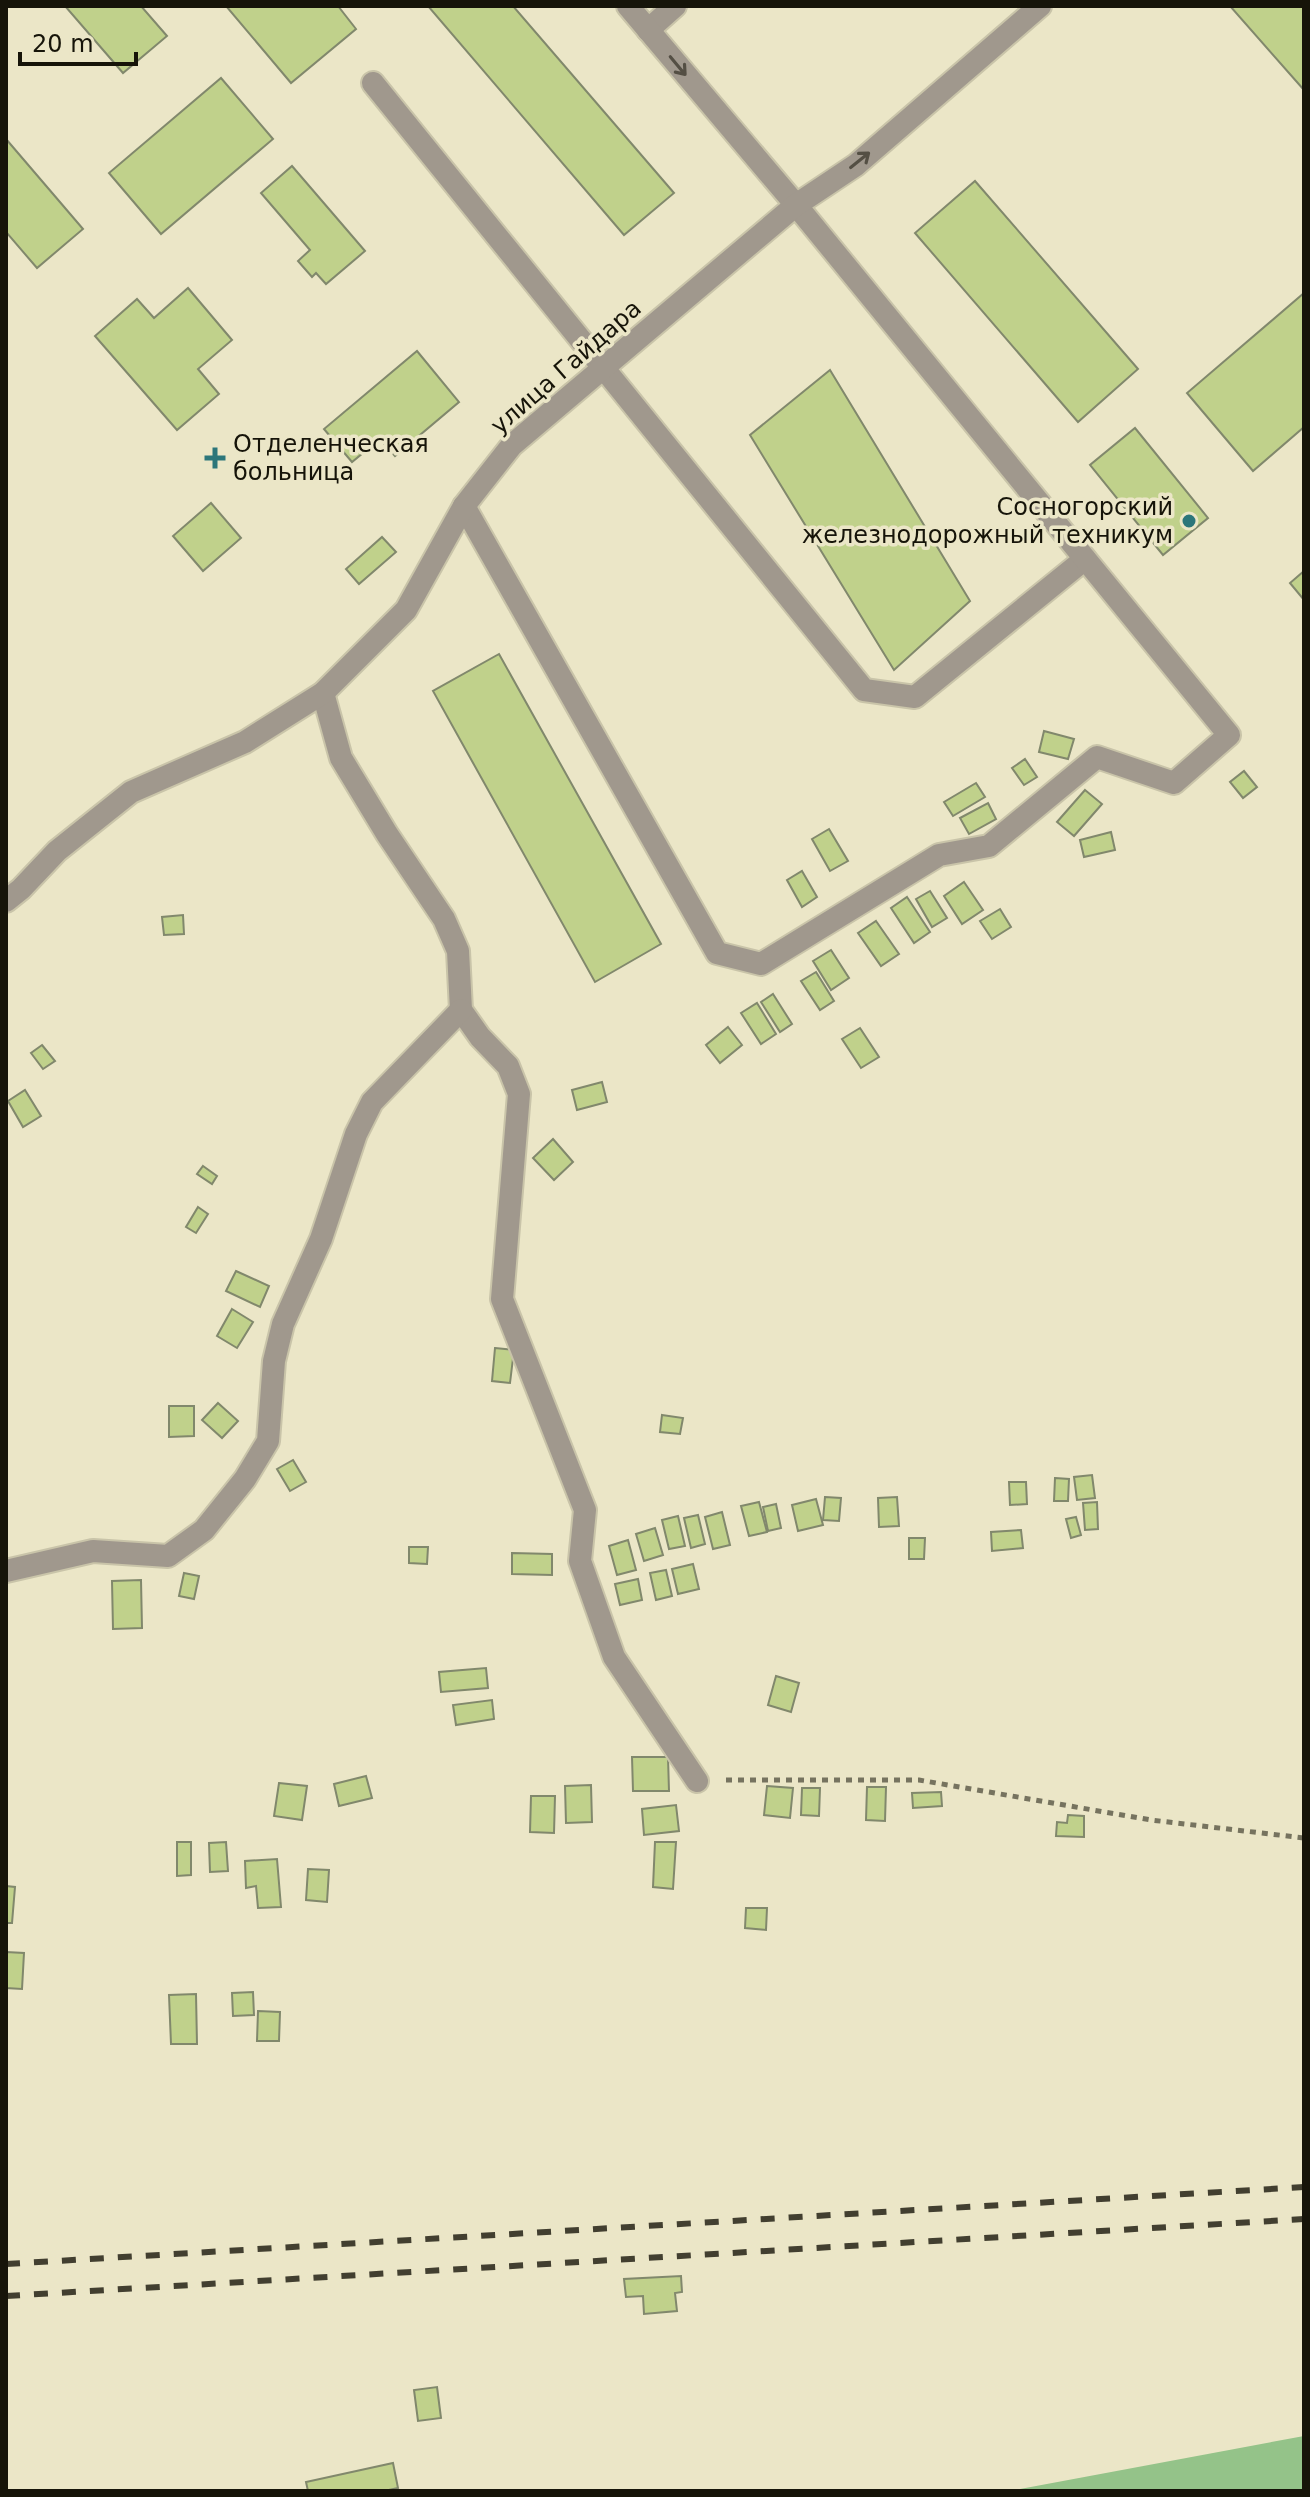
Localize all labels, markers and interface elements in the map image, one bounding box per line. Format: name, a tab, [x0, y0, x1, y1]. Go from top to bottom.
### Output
scale bar	[20, 16, 136, 66]
text: 20 m	[32, 30, 94, 58]
one-way arrow	[669, 55, 687, 75]
one-way arrow	[849, 152, 870, 169]
street label: улица Гайдара	[485, 294, 647, 440]
place label: Отделенческая больница	[233, 430, 429, 486]
marker: Отделенческая больница	[204, 447, 226, 469]
place label: Сосногорский железнодорожный техникум	[802, 493, 1173, 549]
marker: Сосногорский железнодорожный техникум	[1180, 512, 1198, 530]

